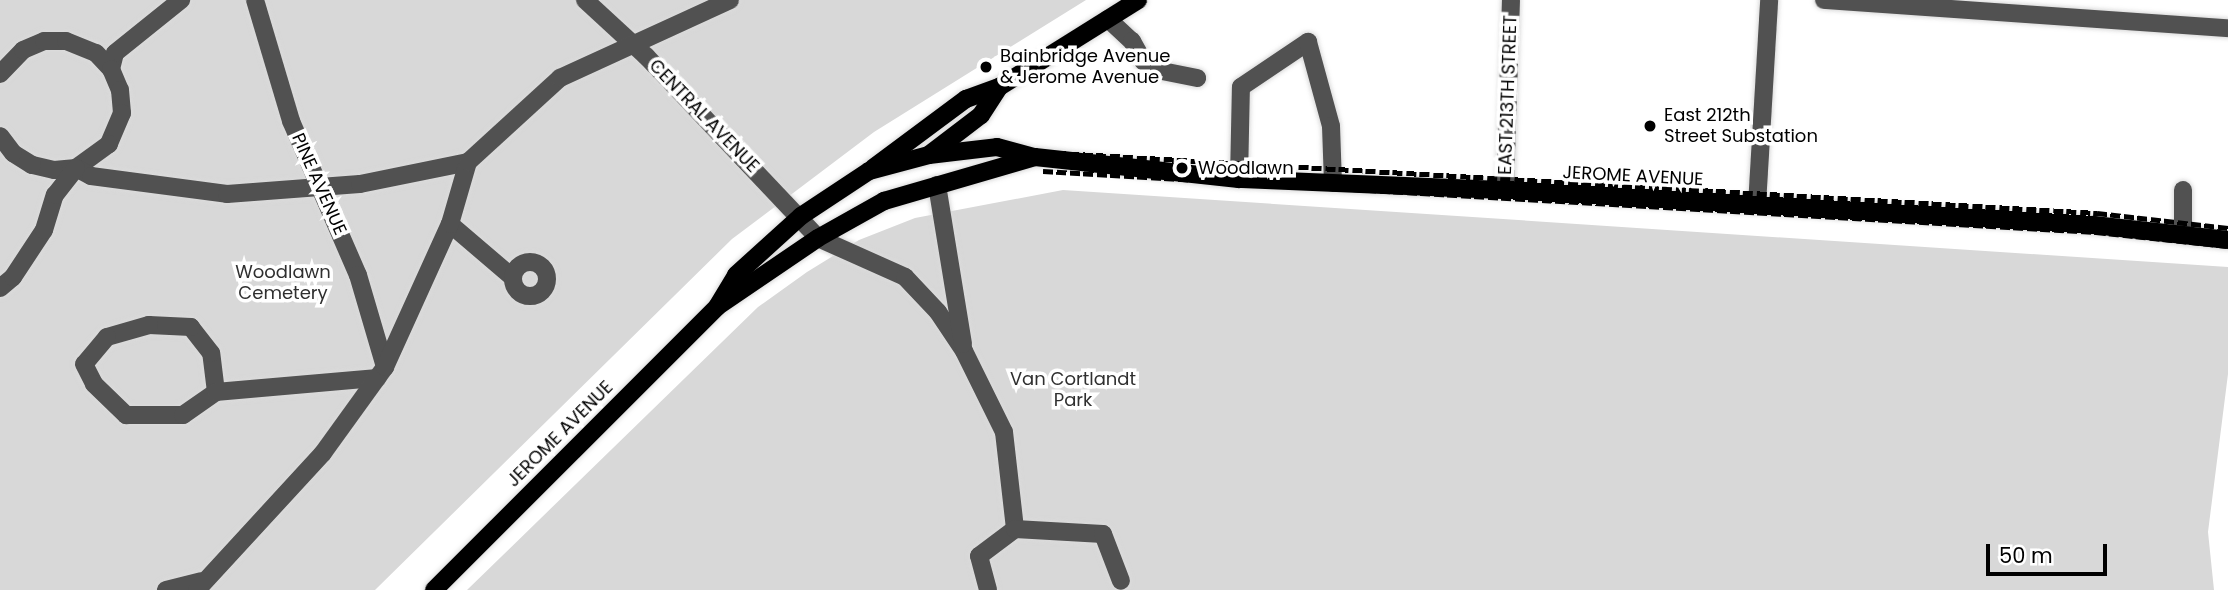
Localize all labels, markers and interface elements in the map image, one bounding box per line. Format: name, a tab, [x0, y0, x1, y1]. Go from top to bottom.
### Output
street label: EAST 213TH STREET	[1494, 15, 1522, 175]
place label: Bainbridge Avenue & Jerome Avenue	[1000, 46, 1170, 88]
street label: CENTRAL AVENUE	[645, 55, 763, 177]
marker: Bainbridge Avenue & Jerome Avenue	[978, 59, 994, 75]
place label: East 212th Street Substation	[1664, 105, 1818, 148]
marker: East 212th Street Substation	[1642, 118, 1658, 134]
street label: PINE AVENUE	[287, 130, 351, 238]
place label: Woodlawn	[1198, 157, 1294, 179]
marker: Woodlawn	[1172, 158, 1192, 178]
street label: JEROME AVENUE	[1562, 162, 1704, 190]
park label: Woodlawn Cemetery	[235, 262, 331, 304]
park label: Van Cortlandt Park	[1010, 369, 1136, 412]
street label: JEROME AVENUE	[503, 377, 617, 491]
scale bar	[1990, 530, 2111, 574]
text: 50 m	[1999, 541, 2053, 570]

